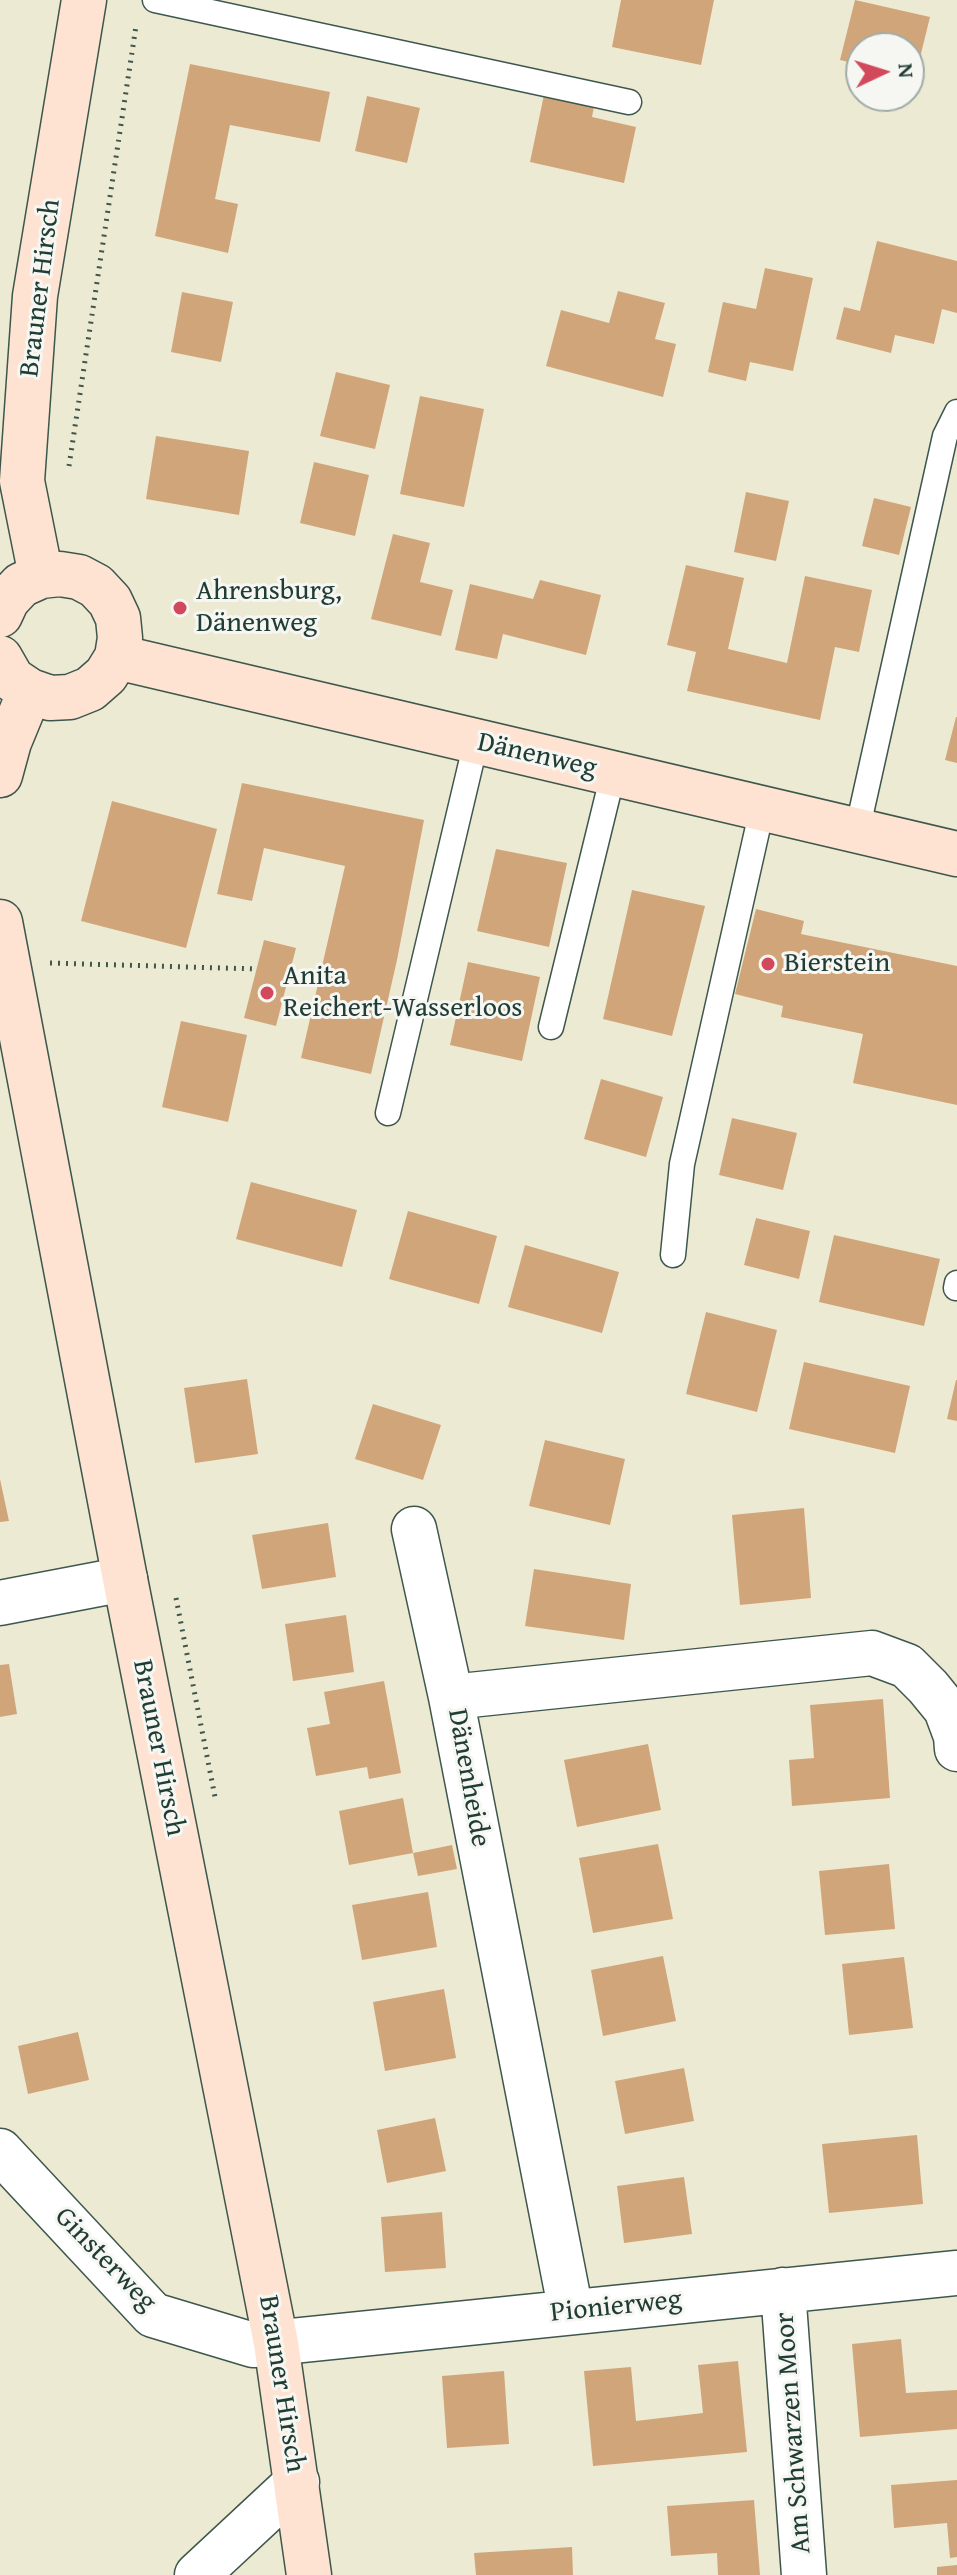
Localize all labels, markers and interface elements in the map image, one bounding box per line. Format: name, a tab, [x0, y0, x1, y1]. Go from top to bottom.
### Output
north arrow	[845, 32, 925, 112]
text: N	[890, 62, 923, 79]
street label: Brauner Hirsch	[13, 197, 69, 379]
place label: Ahrensburg, Dänenweg	[196, 575, 342, 641]
marker: Ahrensburg, Dänenweg	[171, 599, 189, 617]
street label: Dänenweg	[474, 726, 600, 786]
place label: Bierstein	[784, 947, 890, 981]
marker: Bierstein	[759, 955, 777, 973]
place label: Anita Reichert-Wasserloos	[283, 960, 522, 1026]
marker: Anita Reichert-Wasserloos	[258, 984, 276, 1002]
street label: Brauner Hirsch	[124, 1657, 192, 1839]
street label: Dänenheide	[439, 1706, 497, 1850]
street label: Ginsterweg	[47, 2201, 163, 2319]
street label: Pionierweg	[549, 2283, 683, 2331]
street label: Brauner Hirsch	[250, 2293, 312, 2475]
street label: Am Schwarzen Moor	[769, 2311, 819, 2555]

